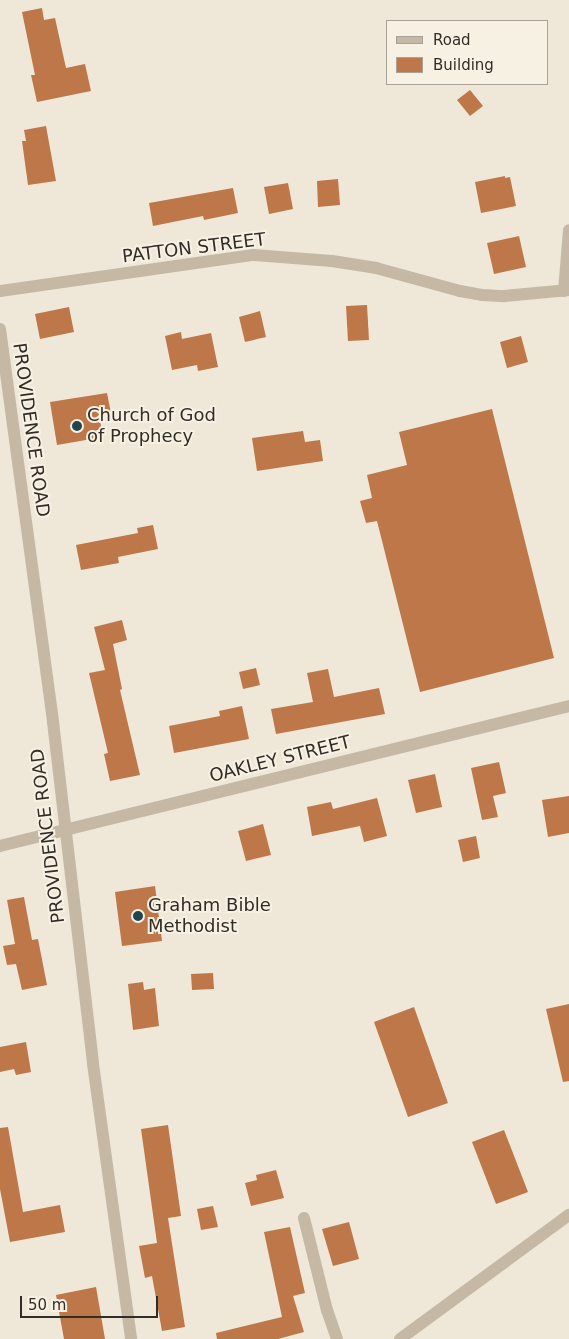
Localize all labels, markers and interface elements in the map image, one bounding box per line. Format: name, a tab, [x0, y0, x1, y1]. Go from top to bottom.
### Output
legend	[386, 20, 549, 85]
text: Road	[433, 31, 471, 49]
text: Building	[433, 56, 494, 74]
street label: PATTON STREET	[121, 228, 267, 268]
street label: PROVIDENCE ROAD	[8, 341, 54, 519]
place label: Church of God of Prophecy	[87, 405, 216, 448]
marker: Church of God of Prophecy	[71, 420, 83, 432]
street label: OAKLEY STREET	[207, 731, 353, 787]
street label: PROVIDENCE ROAD	[27, 747, 69, 925]
place label: Graham Bible Methodist	[148, 895, 271, 938]
marker: Graham Bible Methodist	[132, 910, 144, 922]
scale bar	[22, 1286, 160, 1318]
text: 50 m	[28, 1296, 66, 1314]

